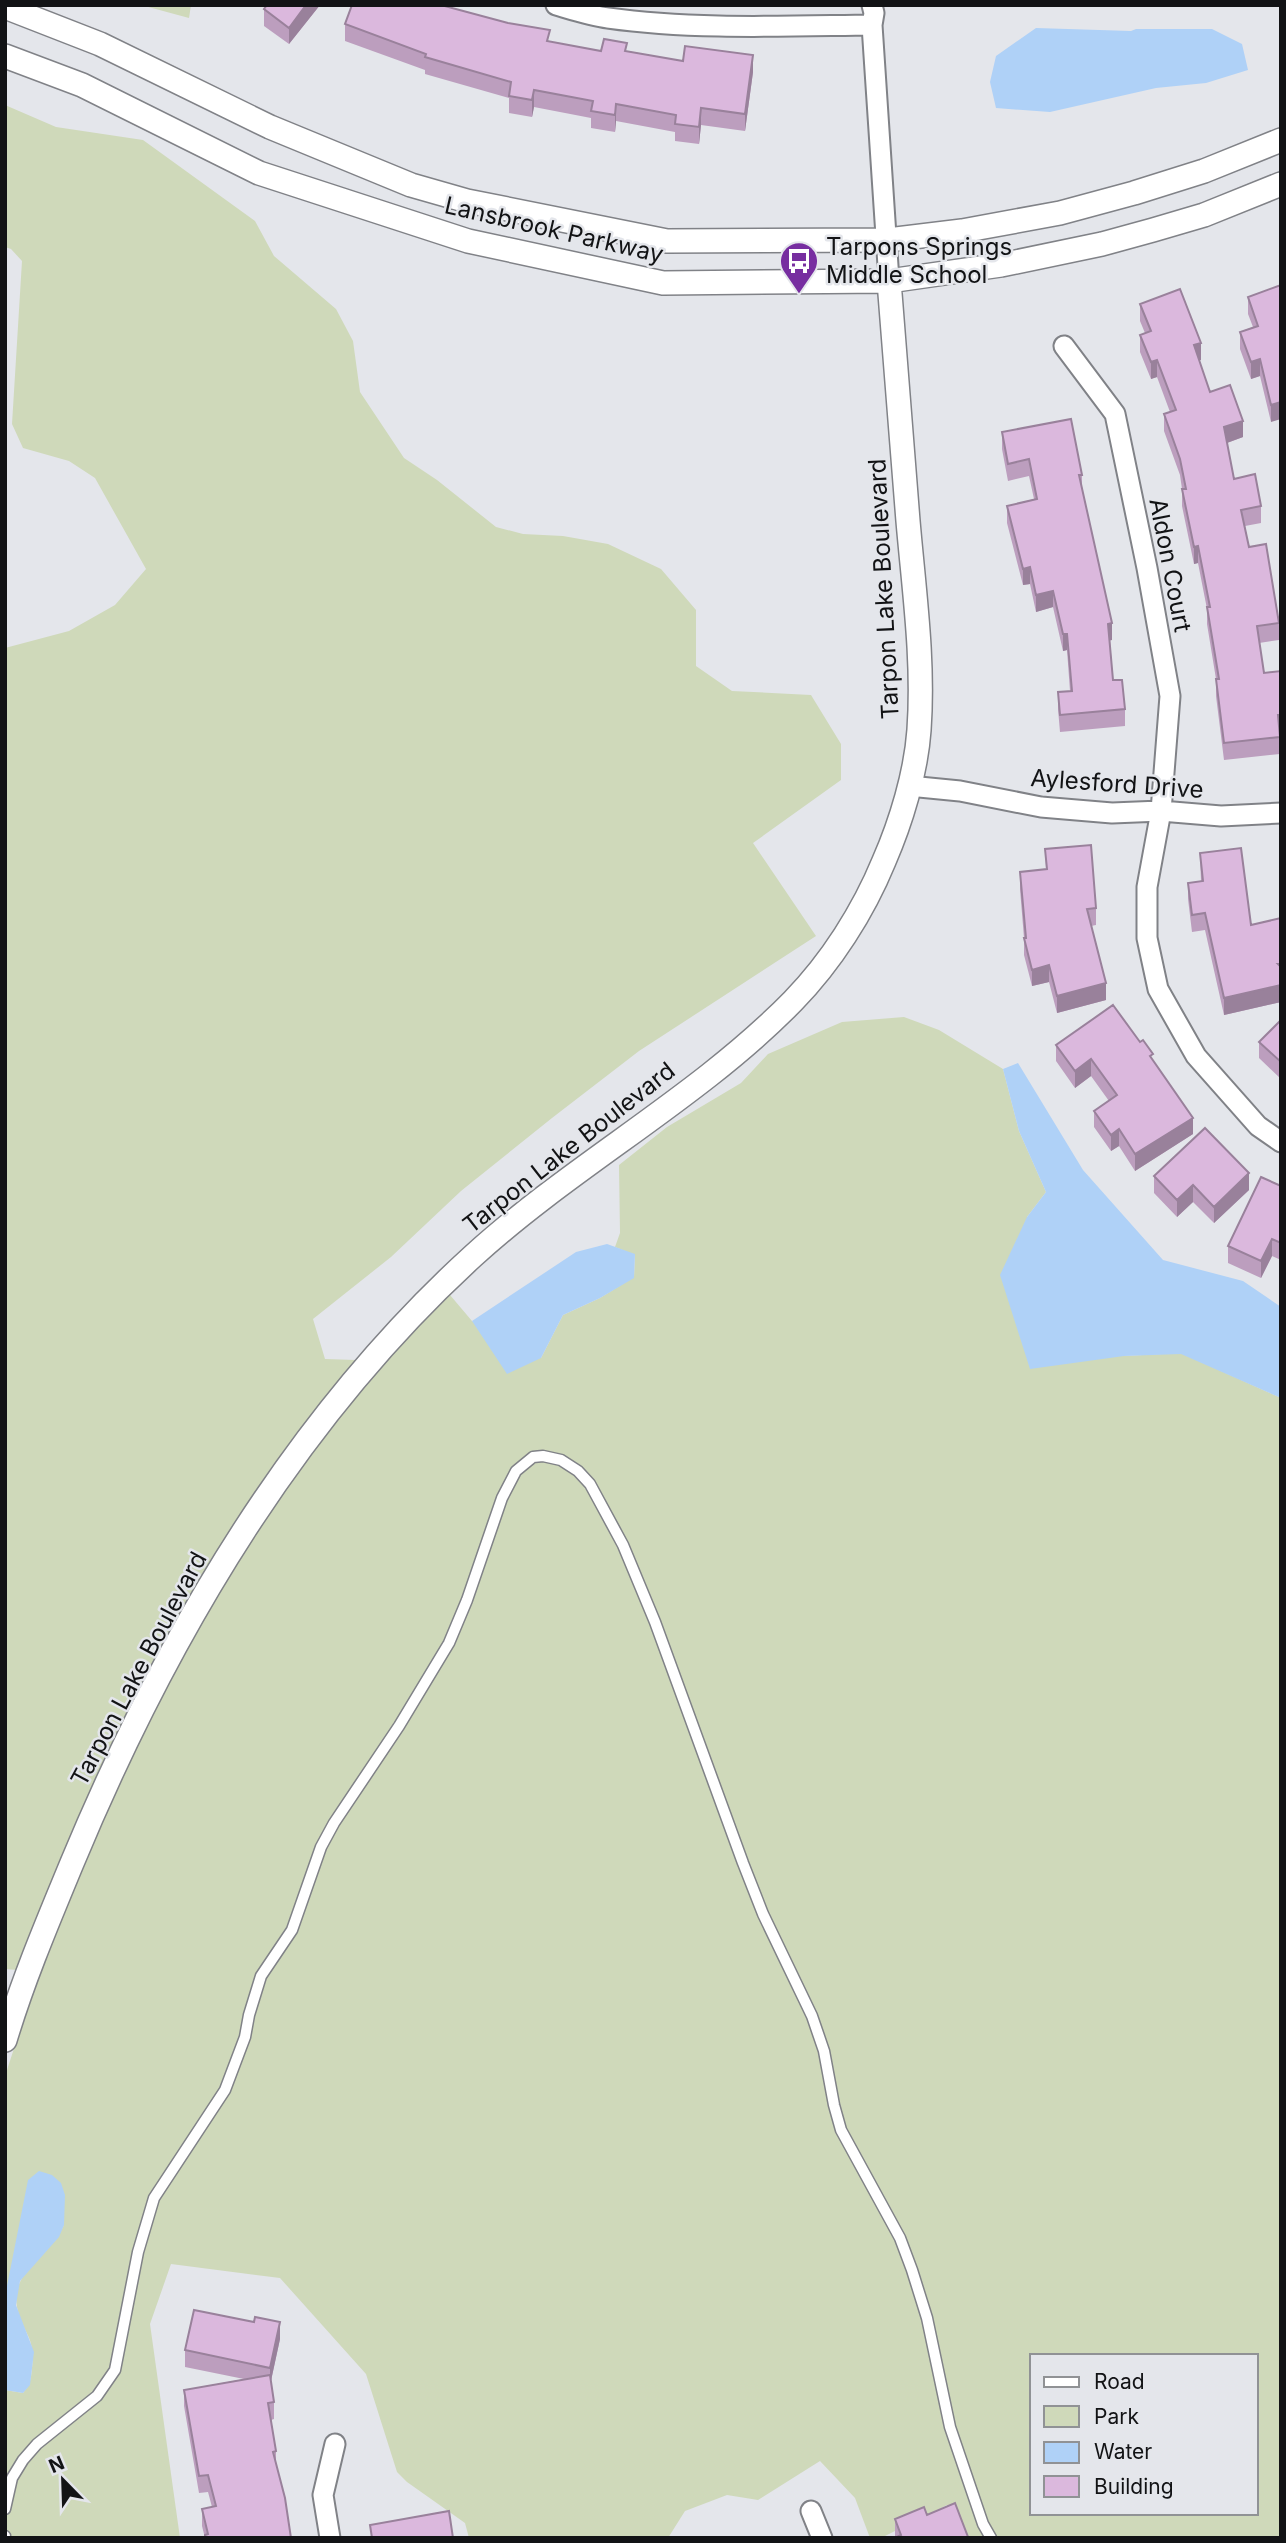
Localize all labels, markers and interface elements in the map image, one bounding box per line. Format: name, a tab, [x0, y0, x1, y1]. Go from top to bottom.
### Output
street label: Lansbrook Parkway	[442, 190, 666, 269]
place label: Tarpons Springs Middle School	[826, 232, 1012, 289]
bus stop icon: Tarpons Springs Middle School	[778, 240, 820, 295]
street label: Tarpon Lake Boulevard	[862, 458, 905, 720]
street label: Aldon Court	[1143, 496, 1198, 634]
street label: Aylesford Drive	[1030, 763, 1204, 804]
street label: Tarpon Lake Boulevard	[457, 1056, 680, 1239]
street label: Tarpon Lake Boulevard	[65, 1547, 213, 1791]
legend	[1030, 2354, 1258, 2515]
text: Road	[1094, 2369, 1145, 2394]
text: Park	[1094, 2404, 1139, 2429]
text: Water	[1094, 2439, 1152, 2464]
north arrow	[28, 2445, 98, 2515]
text: N	[45, 2451, 68, 2478]
text: Building	[1094, 2474, 1174, 2499]

